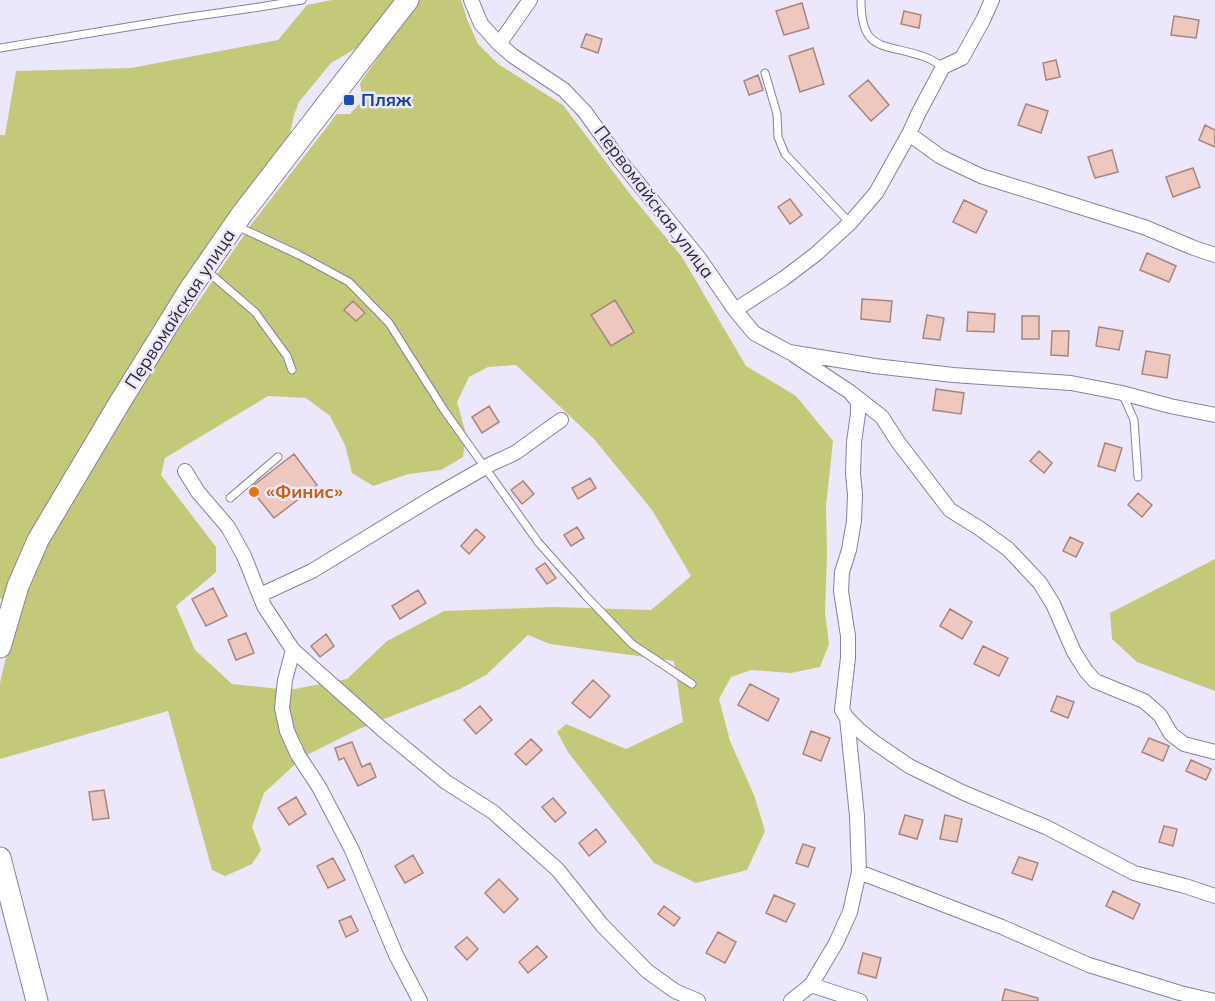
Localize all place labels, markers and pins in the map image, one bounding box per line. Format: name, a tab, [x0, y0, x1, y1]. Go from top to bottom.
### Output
place label: Пляж	[361, 88, 412, 111]
marker: Пляж	[342, 93, 356, 107]
place label: «Финис»	[266, 480, 343, 503]
marker: «Финис»	[247, 485, 261, 499]

